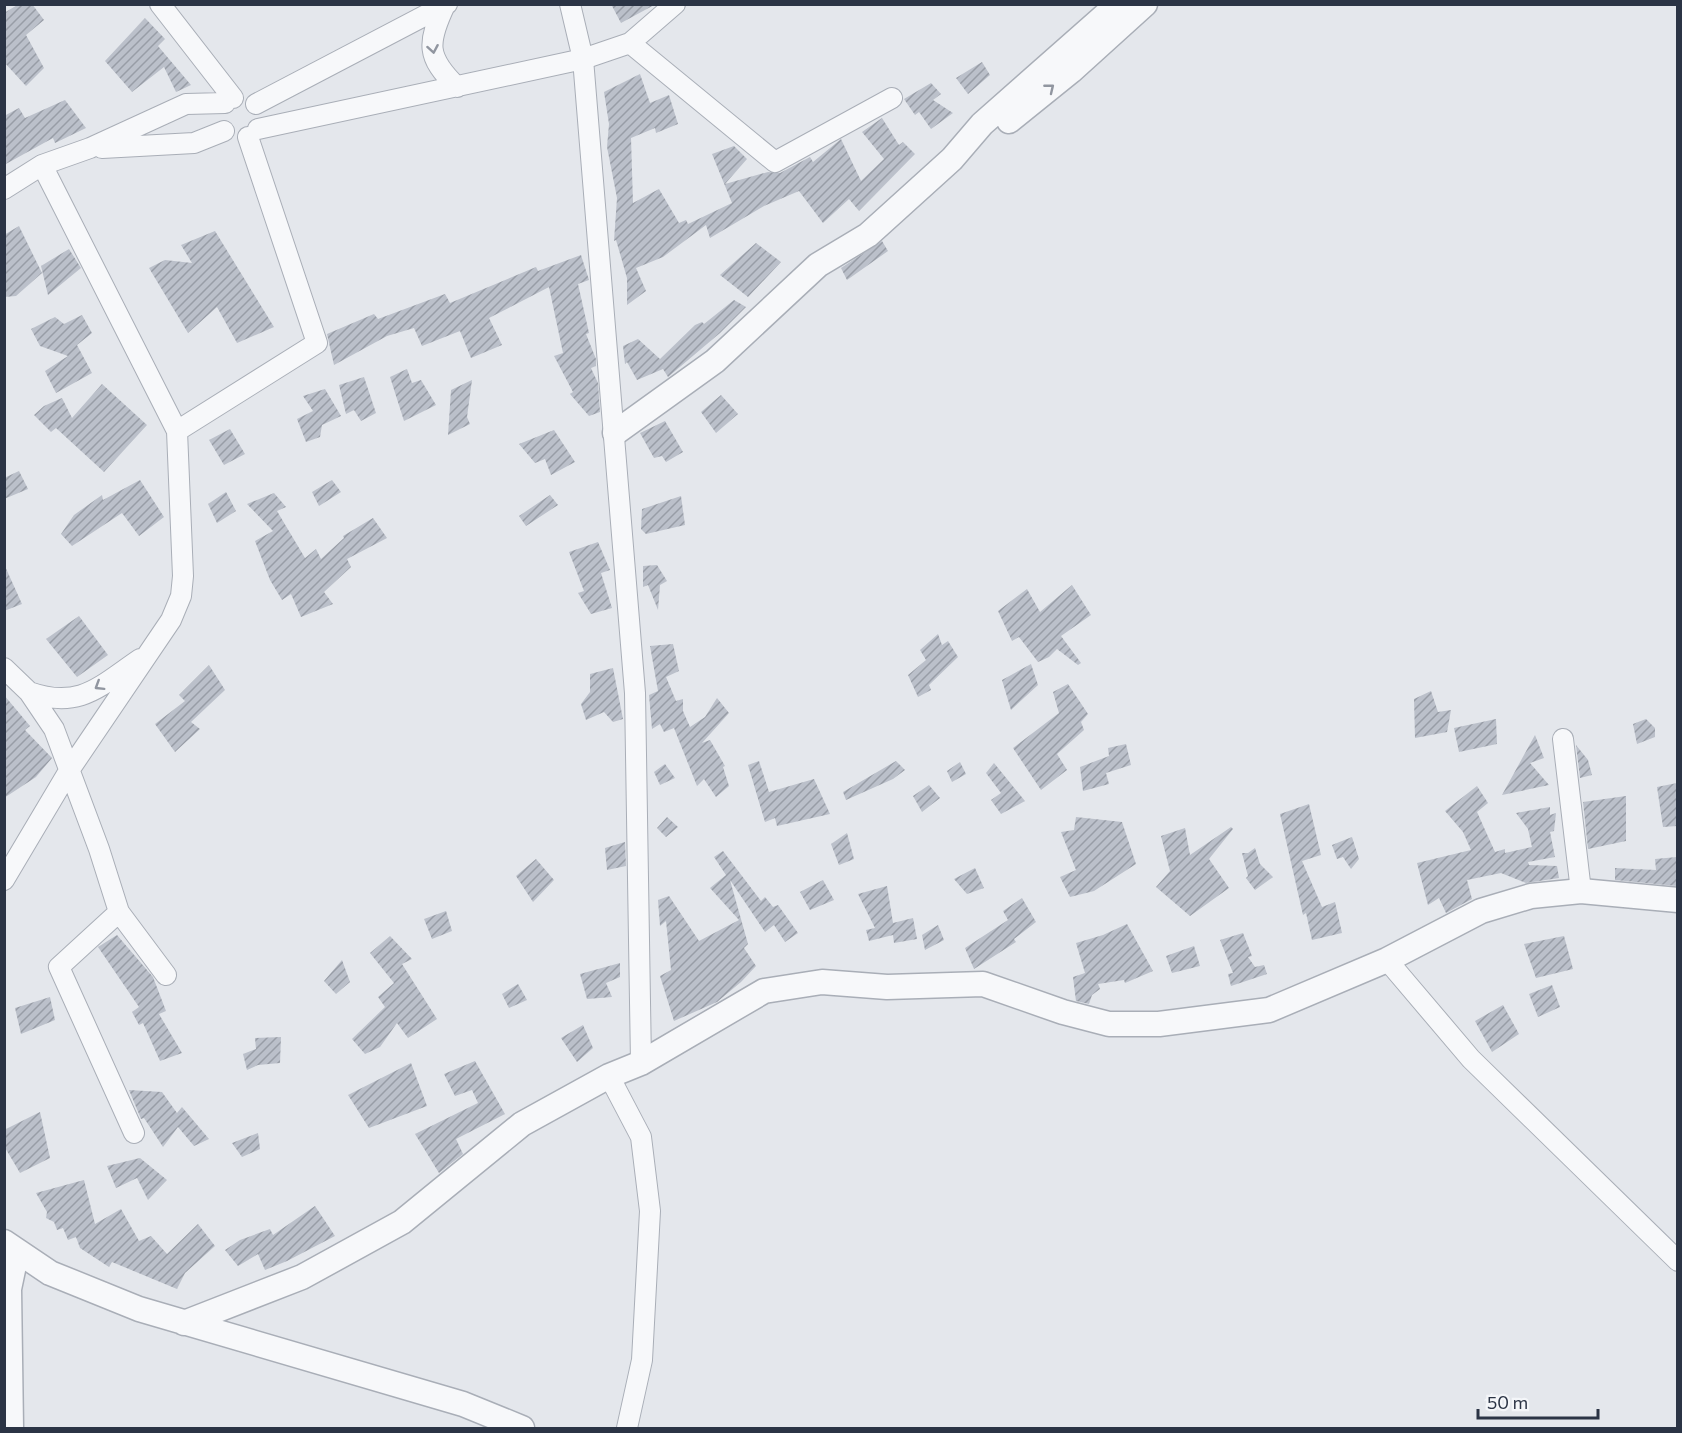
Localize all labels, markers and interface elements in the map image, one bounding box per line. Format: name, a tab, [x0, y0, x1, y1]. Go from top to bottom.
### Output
one-way arrow	[426, 43, 439, 53]
one-way arrow	[1043, 84, 1054, 95]
one-way arrow	[95, 678, 105, 690]
scale bar	[1478, 1382, 1598, 1420]
text: 50 m	[1487, 1391, 1528, 1413]

